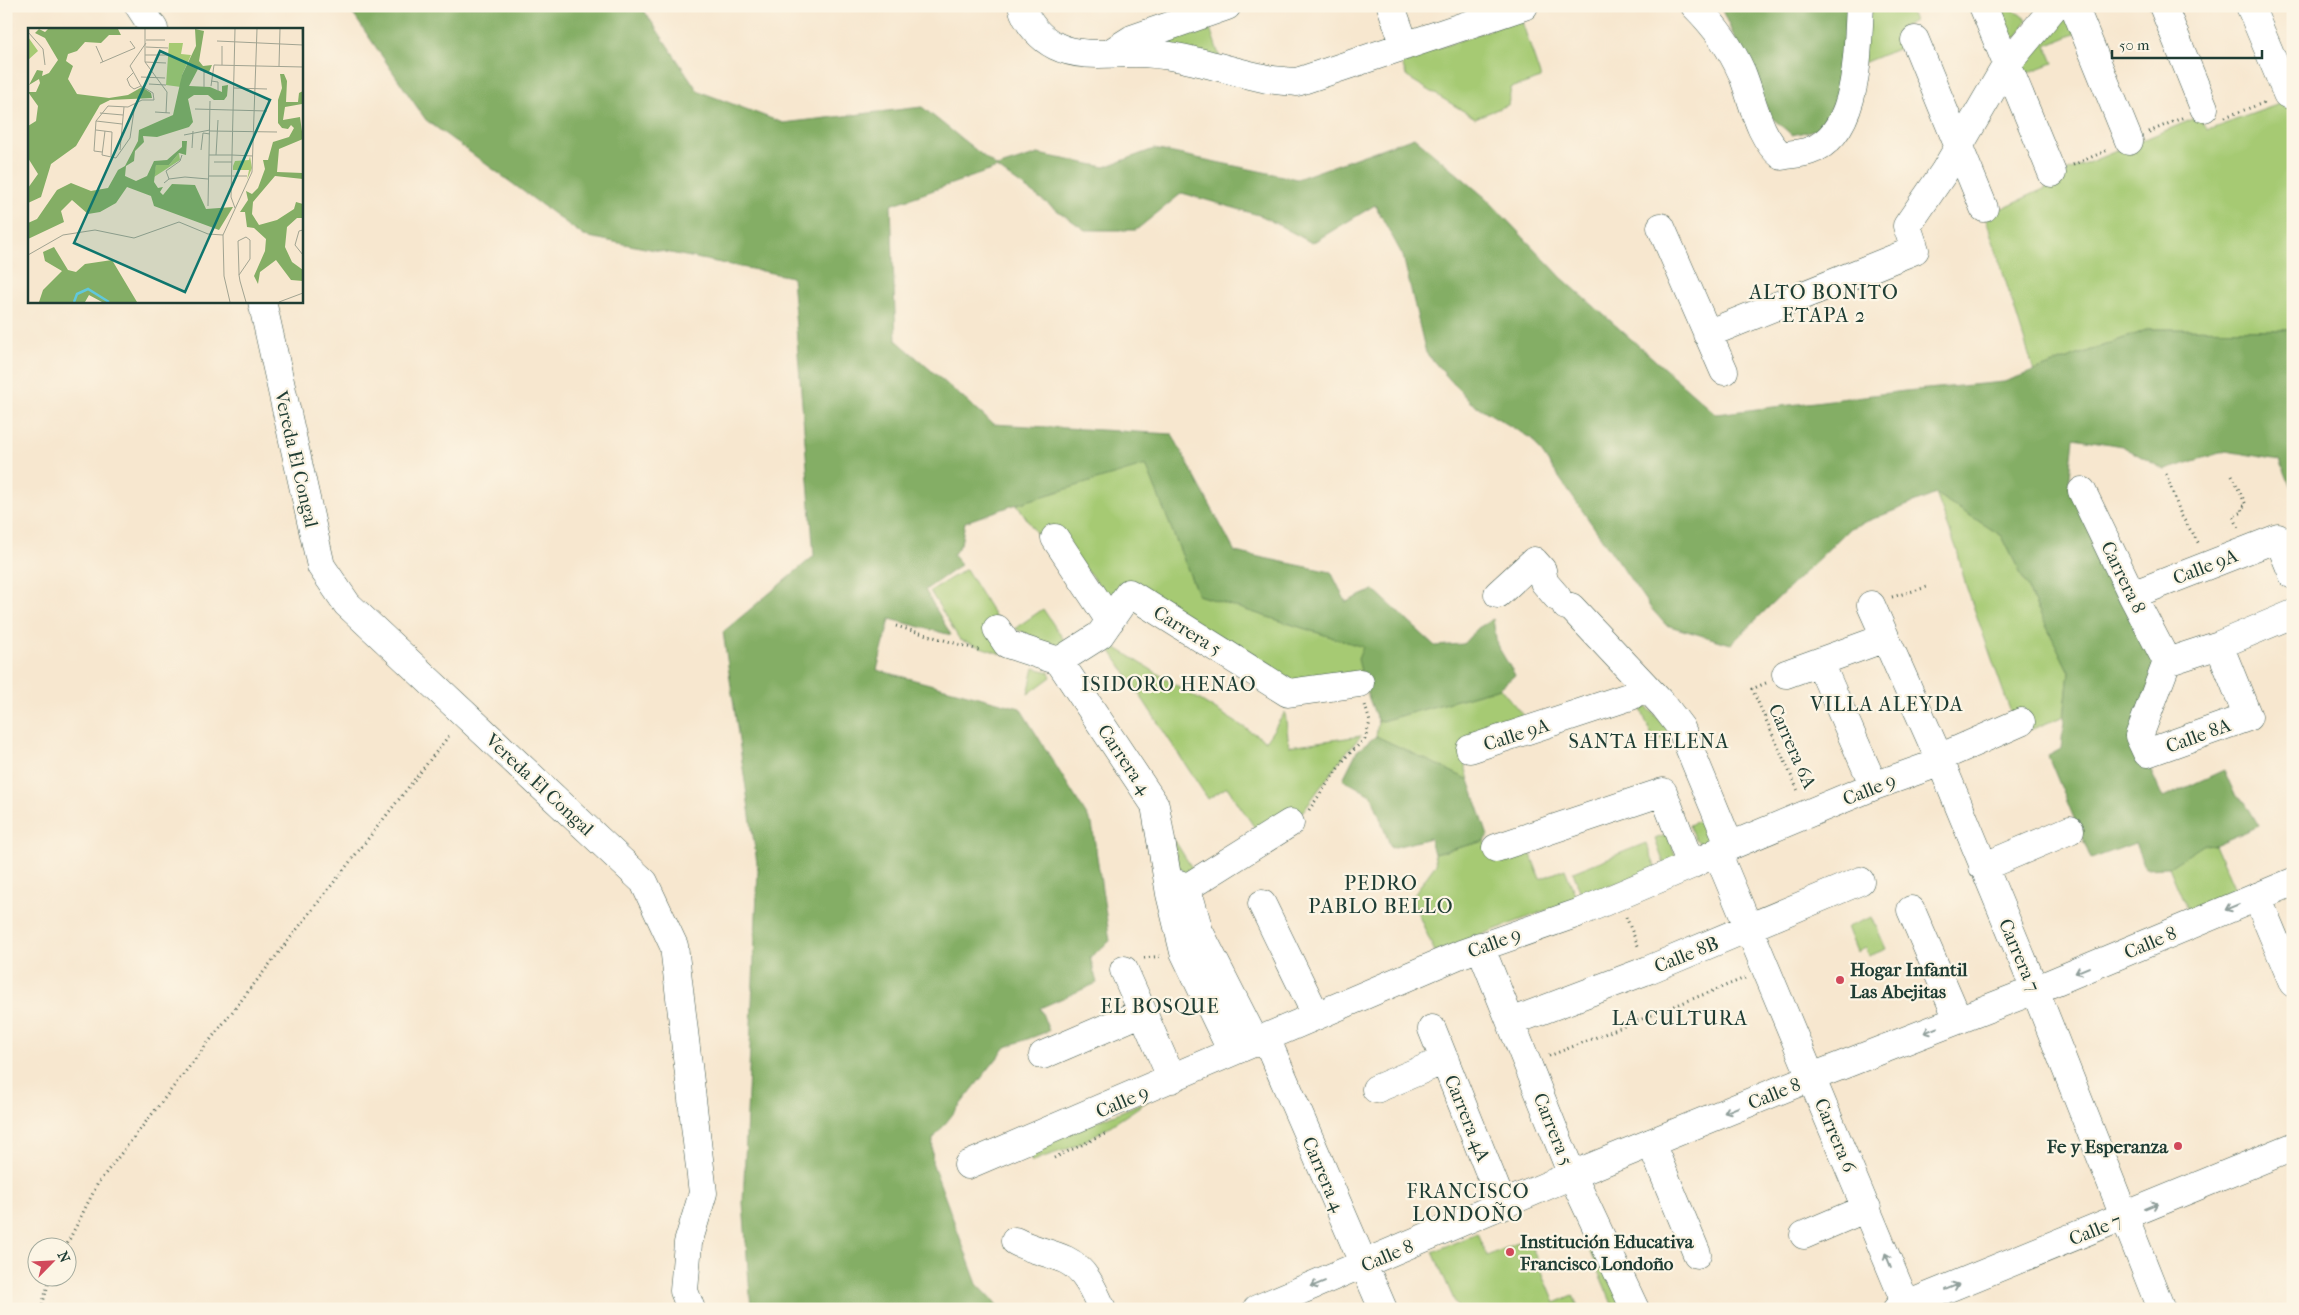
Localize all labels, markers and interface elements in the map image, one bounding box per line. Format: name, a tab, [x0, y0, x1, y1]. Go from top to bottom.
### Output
inset map	[28, 28, 302, 302]
scale bar	[2112, 28, 2262, 60]
text: 50 m	[2119, 36, 2150, 54]
district label: ALTO BONITO ETAPA 2	[1748, 281, 1899, 327]
street label: Vereda El Congal	[269, 388, 322, 530]
street label: Carrera 8	[2096, 538, 2150, 617]
street label: Calle 9A	[2170, 544, 2242, 589]
street label: Carrera 5	[1149, 601, 1226, 660]
district label: ISIDORO HENAO	[1082, 673, 1257, 696]
district label: VILLA ALEYDA	[1809, 693, 1964, 716]
street label: Carrera 6A	[1764, 701, 1821, 793]
street label: Calle 9A	[1481, 714, 1553, 756]
street label: Calle 8A	[2163, 714, 2234, 758]
street label: Carrera 4	[1093, 721, 1156, 799]
street label: Vereda El Congal	[480, 728, 598, 840]
district label: SANTA HELENA	[1569, 730, 1729, 753]
street label: Calle 9	[1840, 769, 1899, 811]
district label: PEDRO PABLO BELLO	[1308, 872, 1454, 918]
one-way arrow	[2225, 903, 2240, 913]
street label: Carrera 7	[1994, 916, 2044, 995]
street label: Calle 8	[2121, 922, 2180, 964]
street label: Calle 9	[1465, 923, 1524, 963]
street label: Calle 8B	[1651, 932, 1722, 978]
place label: Hogar Infantil Las Abejitas	[1850, 959, 1968, 1003]
one-way arrow	[2075, 966, 2090, 976]
marker: Hogar Infantil Las Abejitas	[1834, 974, 1846, 986]
district label: EL BOSQUE	[1100, 995, 1220, 1018]
district label: LA CULTURA	[1612, 1007, 1748, 1030]
one-way arrow	[1924, 1026, 1939, 1036]
street label: Carrera 4A	[1440, 1072, 1495, 1166]
street label: Calle 8	[1745, 1073, 1804, 1114]
street label: Calle 9	[1093, 1081, 1152, 1123]
street label: Carrera 5	[1529, 1090, 1578, 1169]
street label: Carrera 6	[1810, 1095, 1861, 1176]
one-way arrow	[1724, 1106, 1739, 1116]
street label: Carrera 4	[1297, 1134, 1349, 1216]
place label: Fe y Esperanza	[2046, 1136, 2169, 1158]
marker: Fe y Esperanza	[2172, 1140, 2184, 1152]
district label: FRANCISCO LONDOÑO	[1406, 1180, 1530, 1226]
one-way arrow	[2143, 1200, 2158, 1210]
street label: Calle 7	[2066, 1210, 2125, 1250]
place label: Institución Educativa Francisco Londoño	[1519, 1231, 1695, 1275]
street label: Calle 8	[1358, 1235, 1417, 1277]
north arrow	[28, 1238, 78, 1288]
marker: Institución Educativa Francisco Londoño	[1504, 1246, 1516, 1258]
text: N	[53, 1249, 73, 1266]
one-way arrow	[1883, 1253, 1892, 1268]
one-way arrow	[1311, 1279, 1326, 1289]
one-way arrow	[1944, 1281, 1959, 1290]

